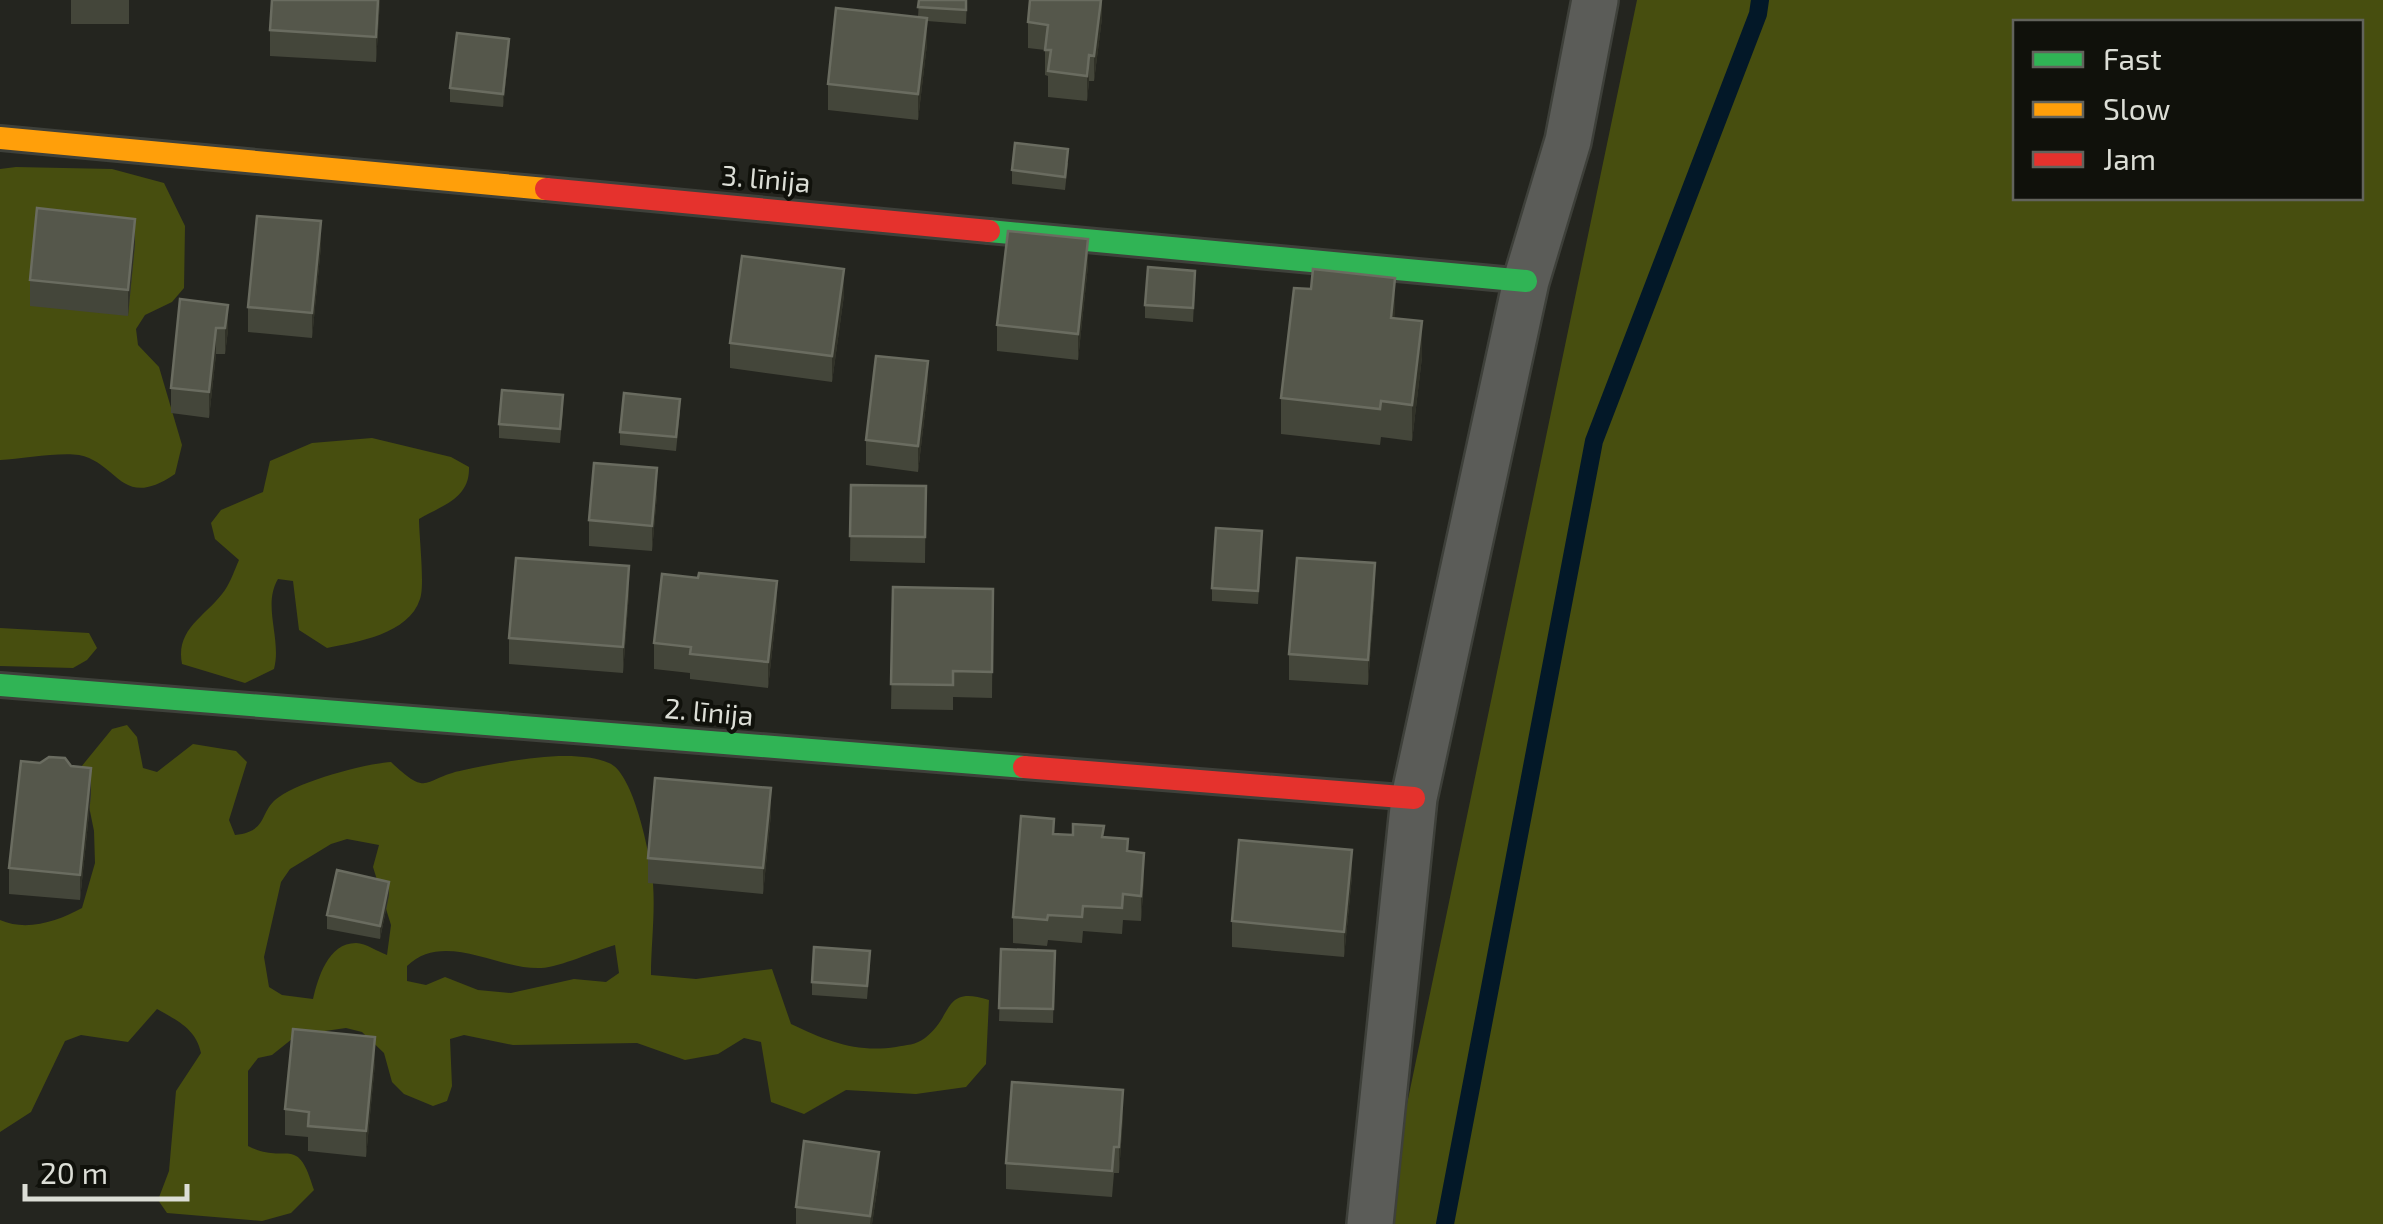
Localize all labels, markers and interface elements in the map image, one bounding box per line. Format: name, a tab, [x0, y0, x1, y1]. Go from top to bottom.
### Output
legend	[2013, 20, 2363, 200]
text: Fast	[2103, 40, 2162, 76]
text: Slow	[2103, 90, 2170, 126]
text: Jam	[2103, 140, 2156, 176]
street label: 3. līnija	[720, 157, 812, 199]
street label: 2. līnija	[663, 690, 755, 732]
scale bar	[25, 1139, 188, 1201]
text: 20 m	[40, 1154, 108, 1190]

